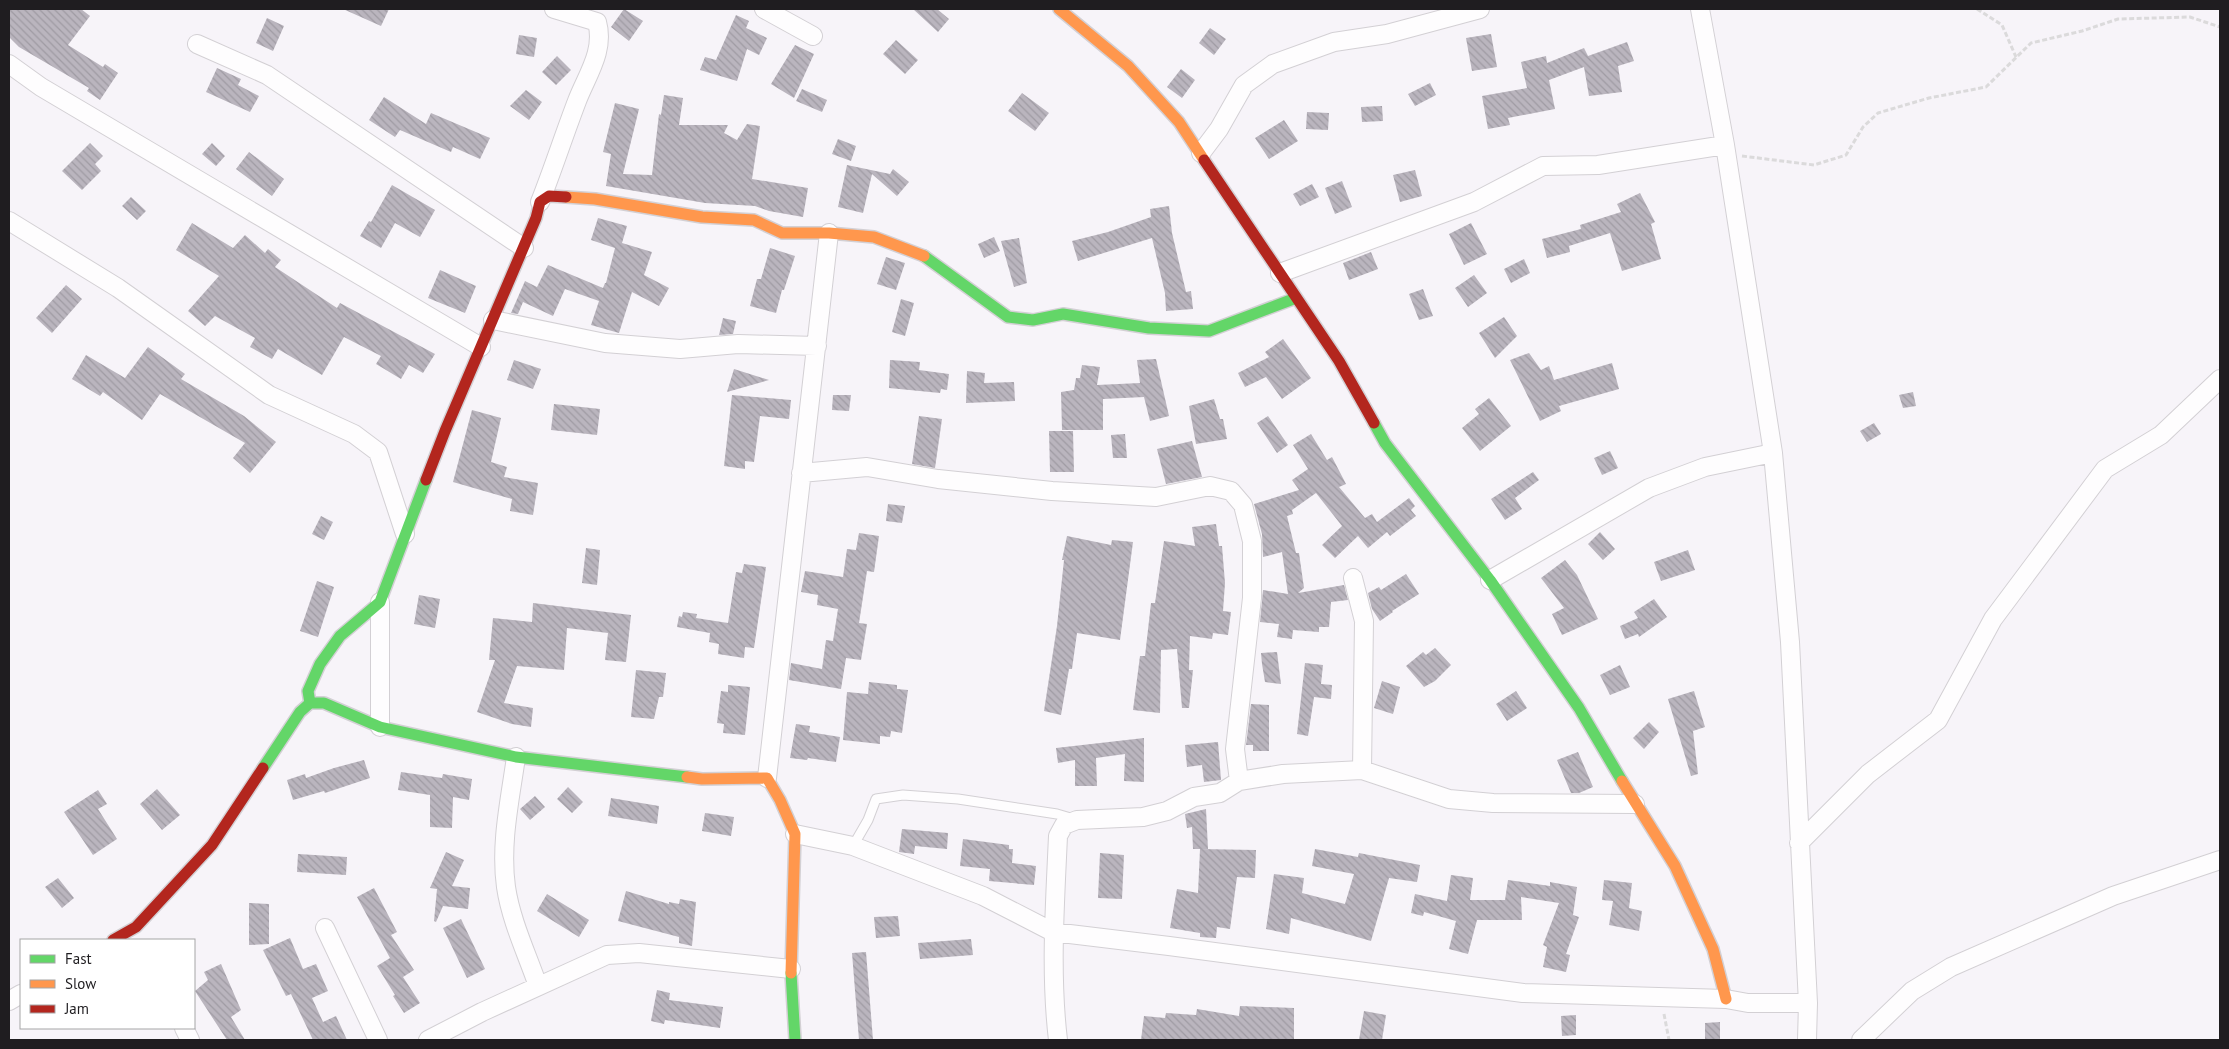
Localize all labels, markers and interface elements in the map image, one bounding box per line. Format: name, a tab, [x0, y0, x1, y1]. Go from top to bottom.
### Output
legend	[20, 939, 195, 1029]
text: Fast	[65, 949, 92, 968]
text: Slow	[65, 974, 96, 993]
text: Jam	[64, 999, 89, 1018]

